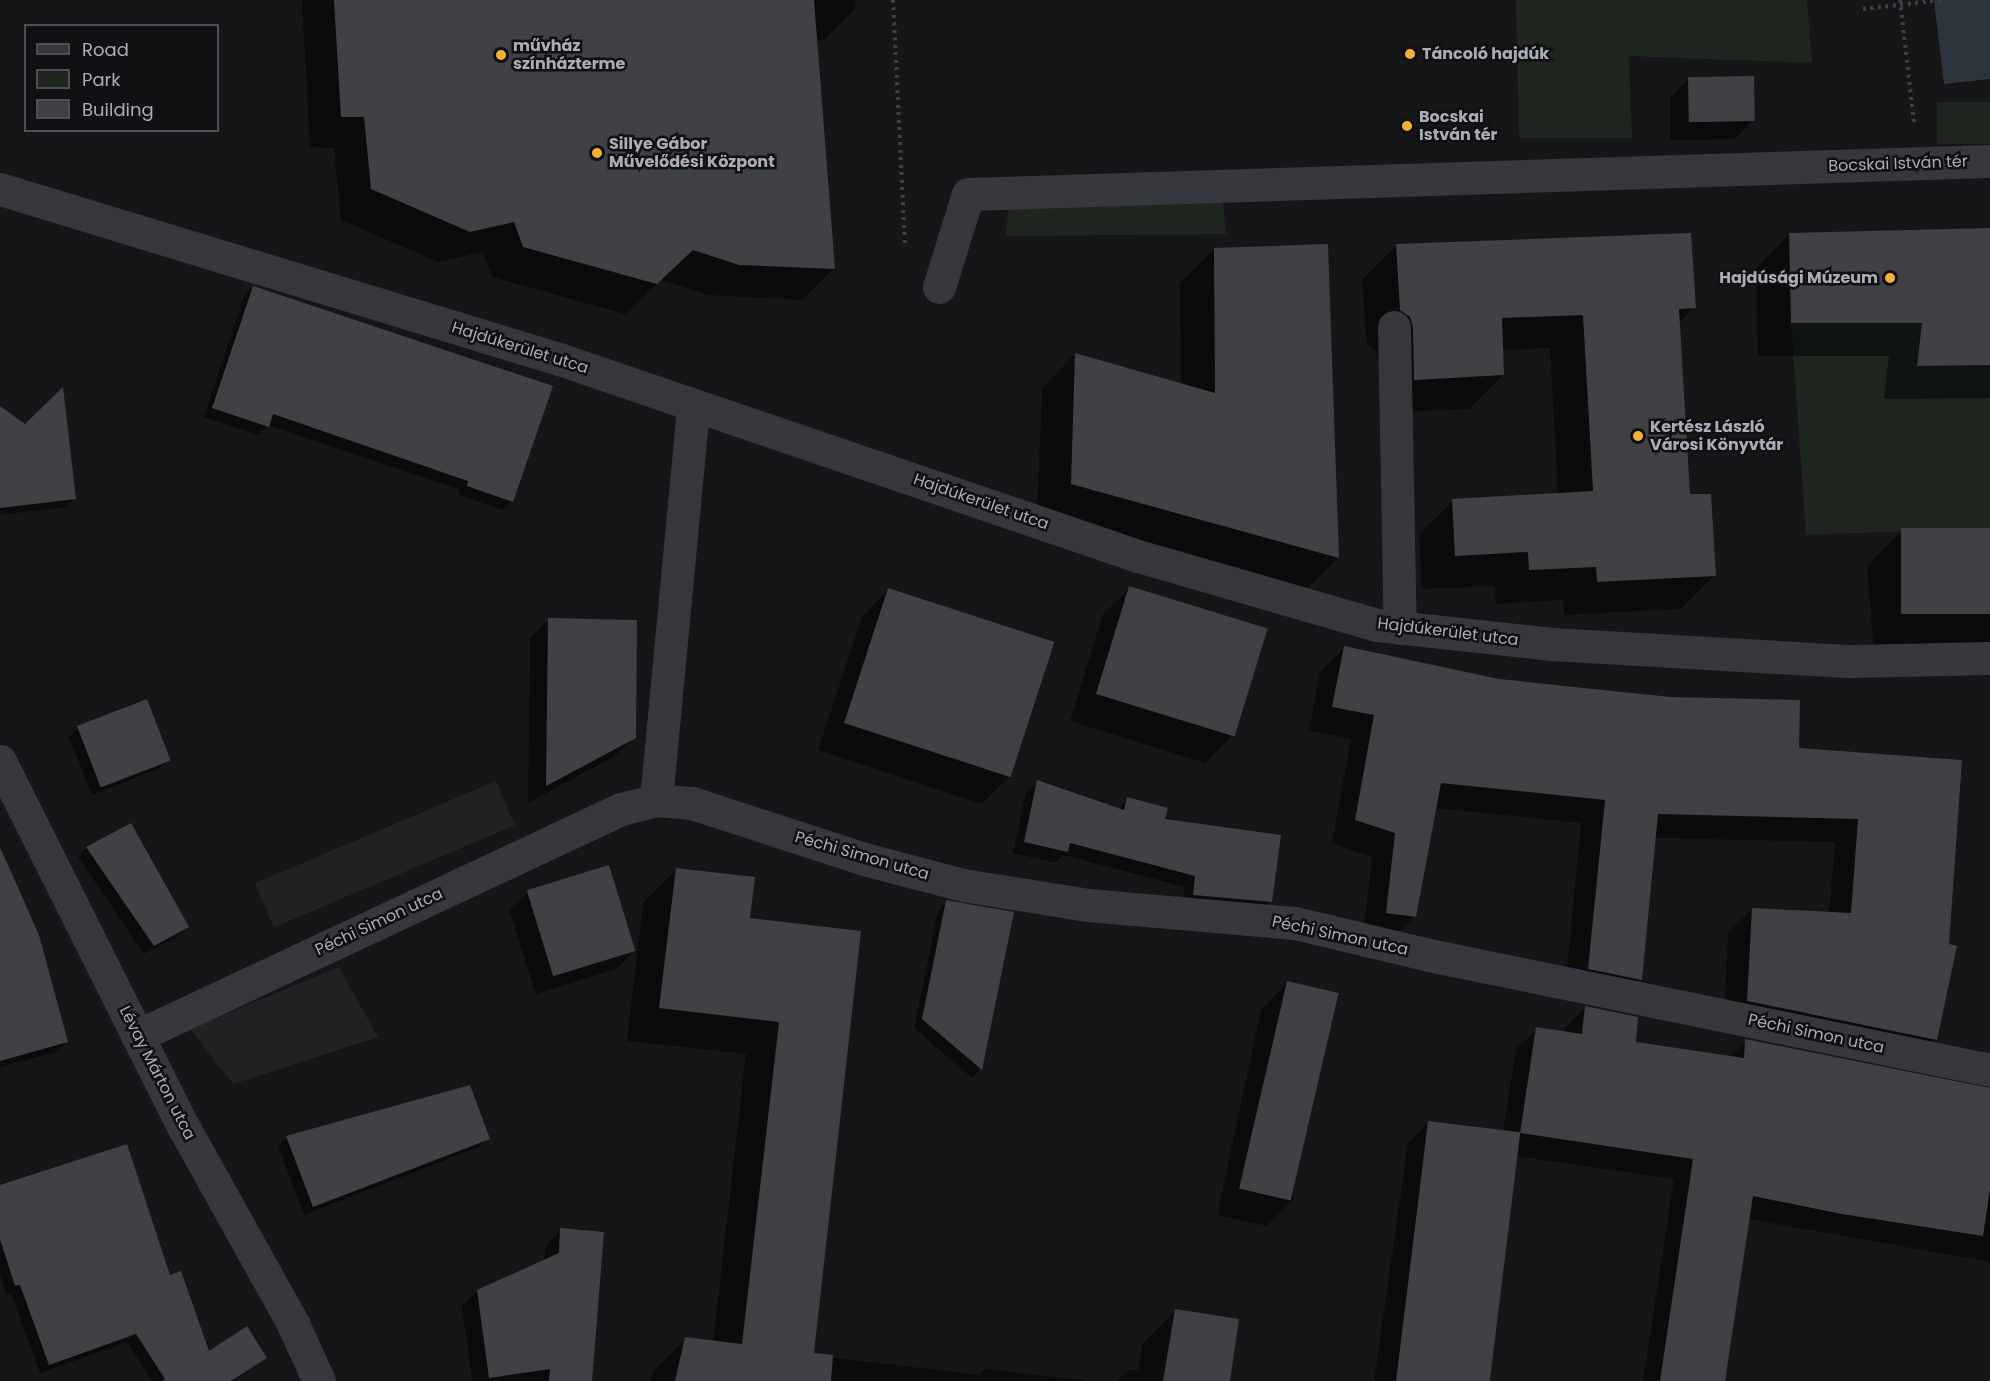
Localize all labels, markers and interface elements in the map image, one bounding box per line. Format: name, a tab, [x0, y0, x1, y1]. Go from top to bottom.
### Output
legend	[24, 24, 219, 132]
place label: művház színházterme	[513, 36, 625, 74]
text: Road	[82, 37, 129, 62]
place label: Táncoló hajdúk	[1422, 44, 1549, 64]
marker: Táncoló hajdúk	[1403, 47, 1417, 61]
marker: művház színházterme	[494, 48, 508, 62]
text: Park	[82, 67, 121, 92]
text: Building	[82, 97, 154, 122]
place label: Bocskai István tér	[1419, 107, 1497, 145]
marker: Bocskai István tér	[1400, 119, 1414, 133]
place label: Sillye Gábor Művelődési Központ	[609, 134, 775, 172]
marker: Sillye Gábor Művelődési Központ	[590, 146, 604, 160]
street label: Bocskai István tér	[1828, 152, 1968, 176]
place label: Hajdúsági Múzeum	[1719, 268, 1878, 288]
marker: Hajdúsági Múzeum	[1883, 271, 1897, 285]
street label: Hajdúkerület utca	[449, 318, 591, 378]
place label: Kertész László Városi Könyvtár	[1650, 417, 1783, 455]
marker: Kertész László Városi Könyvtár	[1631, 429, 1645, 443]
street label: Hajdúkerület utca	[911, 470, 1051, 534]
street label: Hajdúkerület utca	[1376, 614, 1520, 650]
street label: Péchi Simon utca	[793, 828, 931, 884]
street label: Péchi Simon utca	[312, 884, 446, 960]
street label: Péchi Simon utca	[1270, 912, 1410, 960]
street label: Lévay Márton utca	[115, 1003, 199, 1143]
street label: Péchi Simon utca	[1746, 1010, 1886, 1058]

